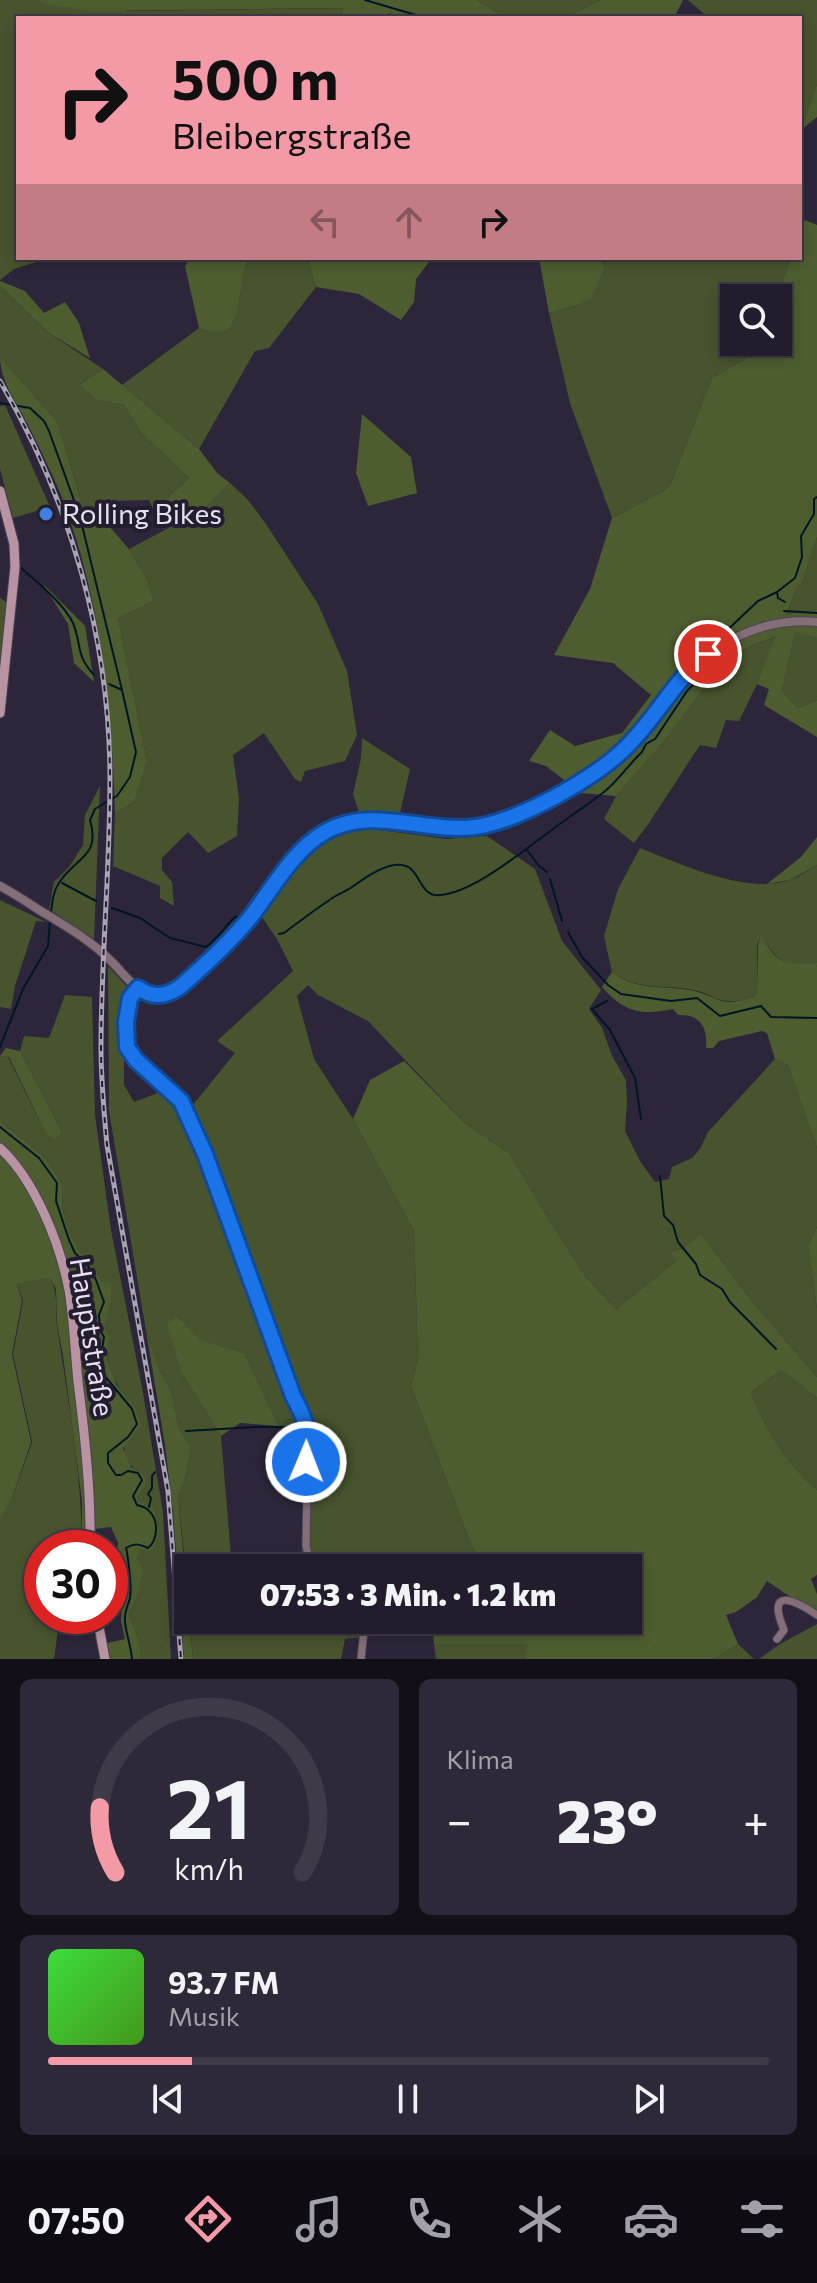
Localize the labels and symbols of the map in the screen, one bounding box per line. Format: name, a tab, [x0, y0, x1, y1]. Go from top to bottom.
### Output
place label: Rolling Bikes	[62, 496, 222, 530]
marker: Rolling Bikes	[37, 505, 55, 523]
pin	[674, 620, 742, 688]
street label: Hauptstraße	[64, 1255, 122, 1419]
position arrow	[264, 1420, 348, 1504]
speed limit sign: 30	[24, 1530, 128, 1634]

